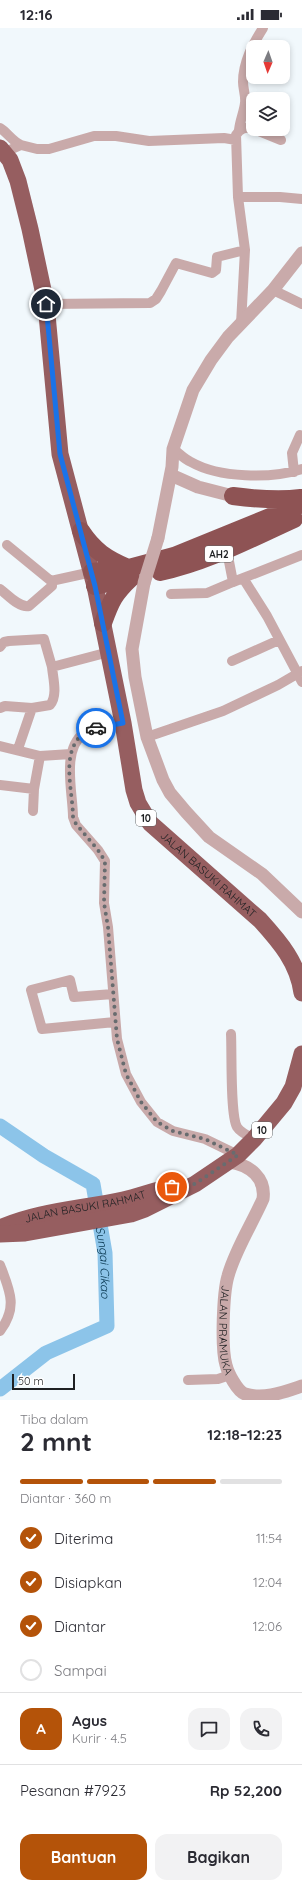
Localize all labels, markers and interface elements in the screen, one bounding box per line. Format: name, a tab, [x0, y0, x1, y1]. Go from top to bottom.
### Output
text: 12:16	[20, 5, 53, 24]
north arrow	[246, 40, 290, 84]
map controls	[246, 40, 290, 136]
button: layers	[246, 92, 290, 136]
pin	[29, 287, 63, 321]
icon: home	[35, 293, 57, 315]
road number: AH2	[205, 546, 233, 562]
courier	[76, 708, 116, 748]
icon: car	[85, 717, 107, 739]
road number: 10	[136, 810, 156, 826]
street label: JALAN BASUKI RAHMAT	[157, 828, 260, 921]
road number: 10	[252, 1122, 272, 1138]
pin	[155, 1170, 189, 1204]
icon: bag	[161, 1176, 183, 1198]
street label: JALAN BASUKI RAHMAT	[23, 1187, 148, 1226]
water label: Sungai Cikao	[93, 1225, 114, 1299]
street label: JALAN PRAMUKA	[216, 1284, 236, 1377]
scale bar	[12, 1372, 75, 1391]
text: 50 m	[18, 1374, 44, 1388]
text: Tiba dalam	[20, 1411, 88, 1427]
text: 2 mnt	[20, 1425, 92, 1458]
text: 12:18–12:23	[207, 1425, 282, 1444]
text: Diantar · 360 m	[20, 1490, 111, 1506]
icon: check	[20, 1527, 42, 1549]
text: Diterima	[54, 1529, 113, 1548]
text: 11:54	[256, 1530, 282, 1546]
icon: check	[20, 1571, 42, 1593]
text: Disiapkan	[54, 1573, 122, 1592]
text: 12:04	[253, 1574, 282, 1590]
icon: check	[20, 1615, 42, 1637]
text: Diantar	[54, 1617, 106, 1636]
text: 12:06	[253, 1618, 282, 1634]
text: Sampai	[54, 1661, 107, 1680]
button: chat	[188, 1708, 230, 1750]
button: phone	[240, 1708, 282, 1750]
text: Agus	[72, 1711, 107, 1730]
text: A	[36, 1719, 46, 1738]
text: Kurir · 4.5	[72, 1730, 127, 1746]
text: Pesanan #7923	[20, 1781, 126, 1800]
text: Rp 52,200	[210, 1781, 282, 1800]
button: Bantuan	[20, 1834, 147, 1880]
button: Bagikan	[155, 1834, 282, 1880]

